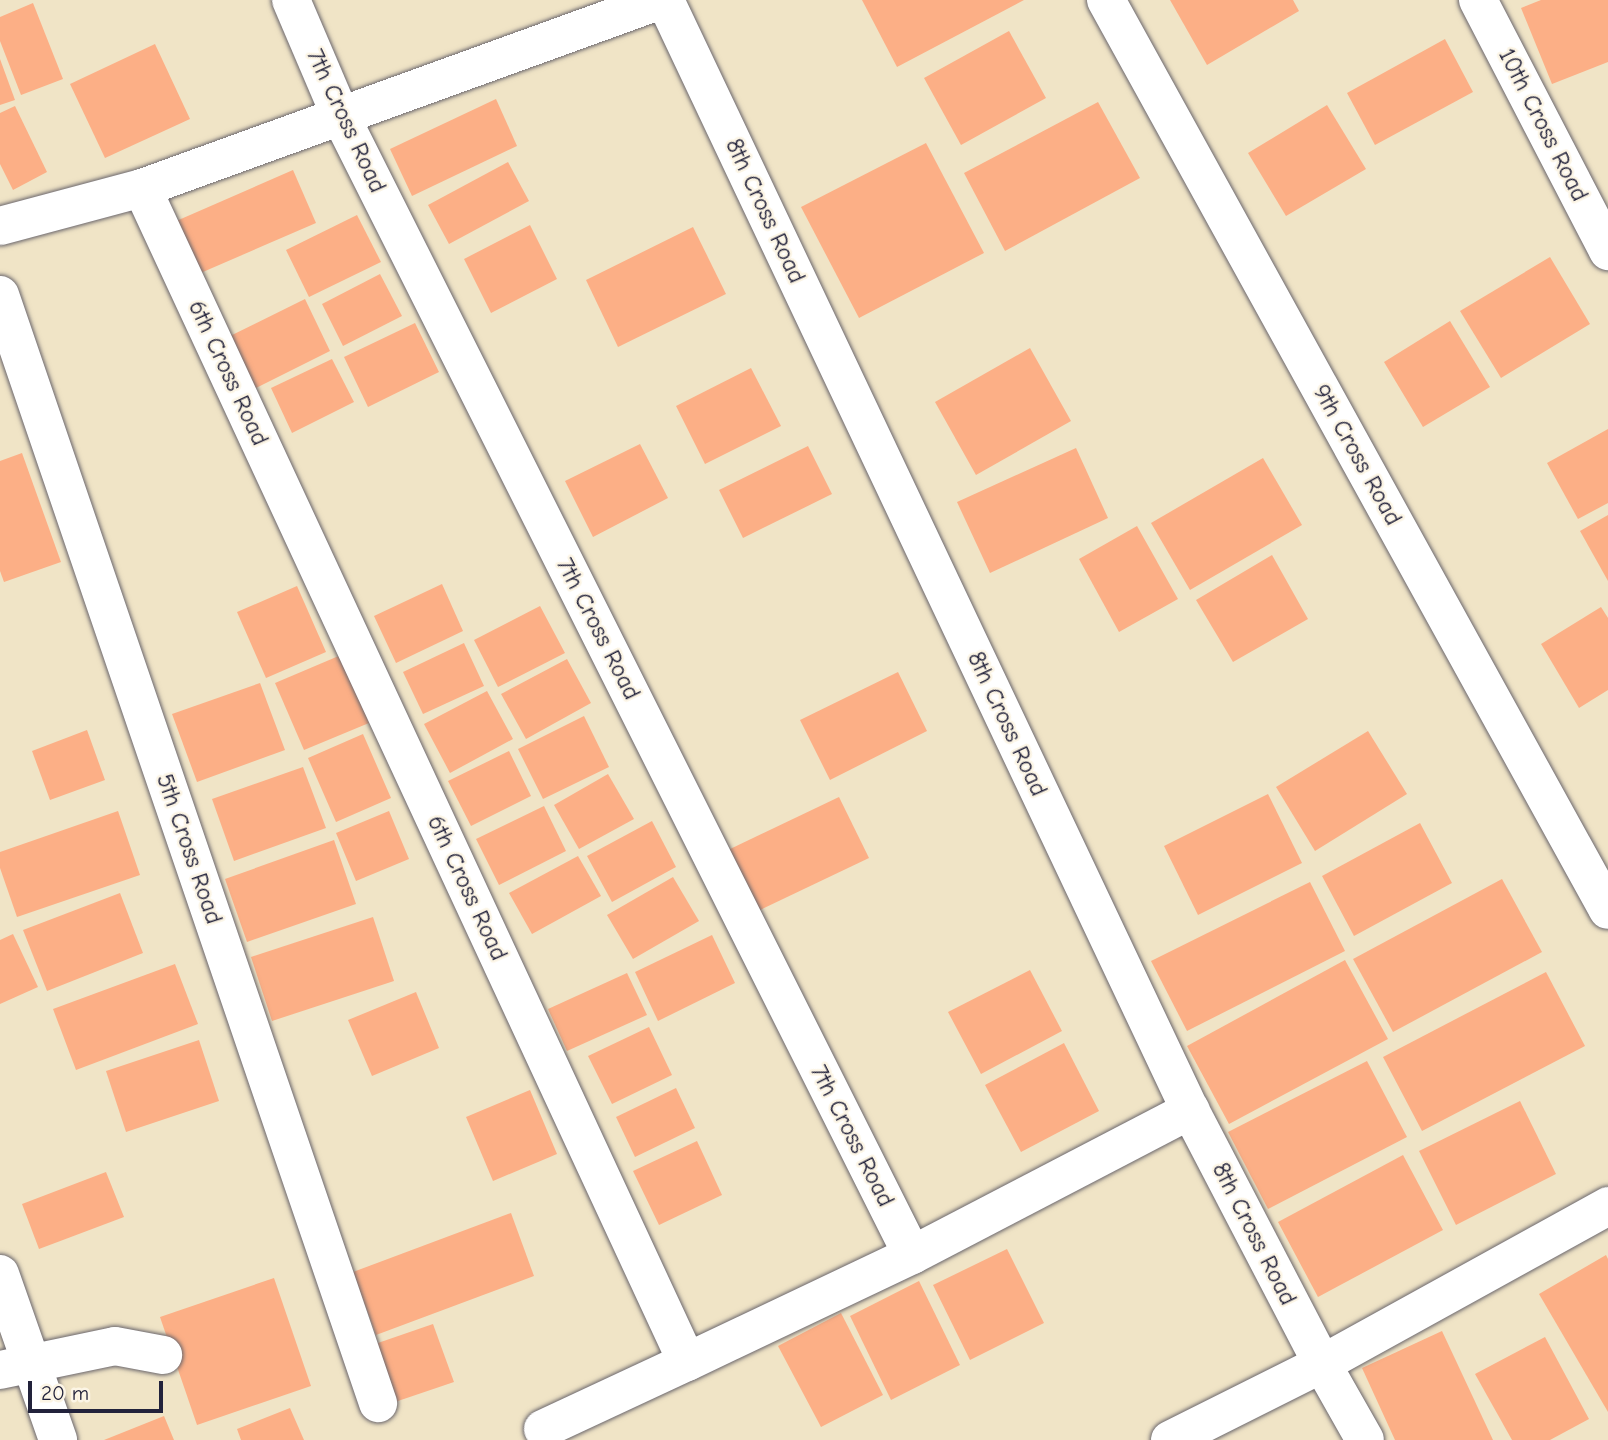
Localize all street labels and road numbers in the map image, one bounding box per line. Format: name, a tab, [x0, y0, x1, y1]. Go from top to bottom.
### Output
street label: 10th Cross Road	[1492, 44, 1594, 206]
street label: 7th Cross Road	[300, 45, 392, 197]
street label: 8th Cross Road	[719, 134, 811, 288]
street label: 6th Cross Road	[182, 296, 274, 450]
street label: 9th Cross Road	[1306, 380, 1408, 530]
street label: 7th Cross Road	[550, 553, 646, 705]
street label: 8th Cross Road	[961, 647, 1053, 801]
street label: 5th Cross Road	[150, 770, 228, 928]
street label: 6th Cross Road	[421, 811, 513, 965]
street label: 7th Cross Road	[804, 1060, 900, 1212]
street label: 8th Cross Road	[1206, 1158, 1302, 1310]

